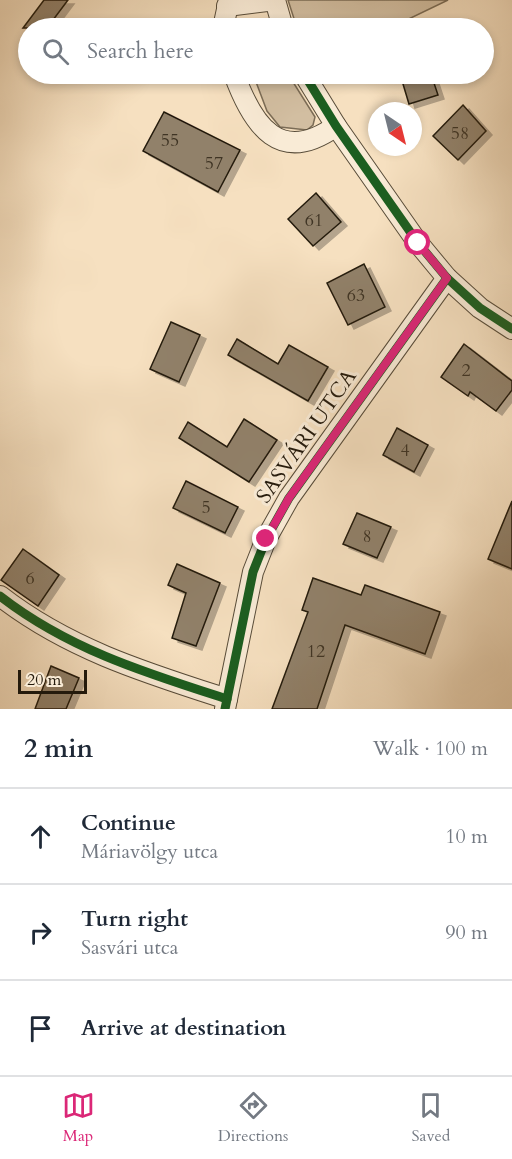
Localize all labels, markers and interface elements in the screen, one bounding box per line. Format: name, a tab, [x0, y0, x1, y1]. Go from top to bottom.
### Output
search box	[18, 18, 494, 84]
icon: search	[39, 35, 72, 68]
text: Search here	[87, 36, 194, 66]
north arrow	[368, 102, 422, 156]
house number: 58	[451, 121, 469, 146]
house number: 55	[161, 128, 179, 153]
house number: 57	[205, 151, 223, 176]
house number: 61	[305, 208, 323, 233]
route start	[404, 229, 430, 255]
house number: 63	[347, 283, 365, 308]
house number: 2	[461, 358, 471, 383]
street label: SASVÁRI UTCA	[249, 364, 363, 509]
house number: 4	[400, 438, 410, 463]
house number: 5	[201, 495, 211, 520]
house number: 8	[362, 524, 372, 549]
route end	[252, 525, 278, 551]
house number: 6	[25, 566, 35, 591]
house number: 12	[307, 639, 325, 664]
scale bar	[18, 667, 87, 694]
text: 20 m	[27, 669, 61, 691]
text: 2 min	[24, 731, 93, 766]
text: Walk · 100 m	[373, 735, 488, 762]
text: Continue	[81, 808, 176, 838]
icon: ahead	[24, 820, 57, 853]
text: 10 m	[445, 823, 488, 850]
text: Máriavölgy utca	[81, 838, 218, 865]
text: Turn right	[81, 904, 188, 934]
icon: right	[24, 916, 57, 949]
text: 90 m	[445, 919, 488, 946]
text: Sasvári utca	[81, 934, 178, 961]
icon: arrive	[24, 1012, 57, 1045]
text: Arrive at destination	[81, 1013, 286, 1043]
tab: Map	[62, 1089, 95, 1147]
tab: Directions	[218, 1089, 288, 1147]
tab: Saved	[412, 1089, 450, 1147]

